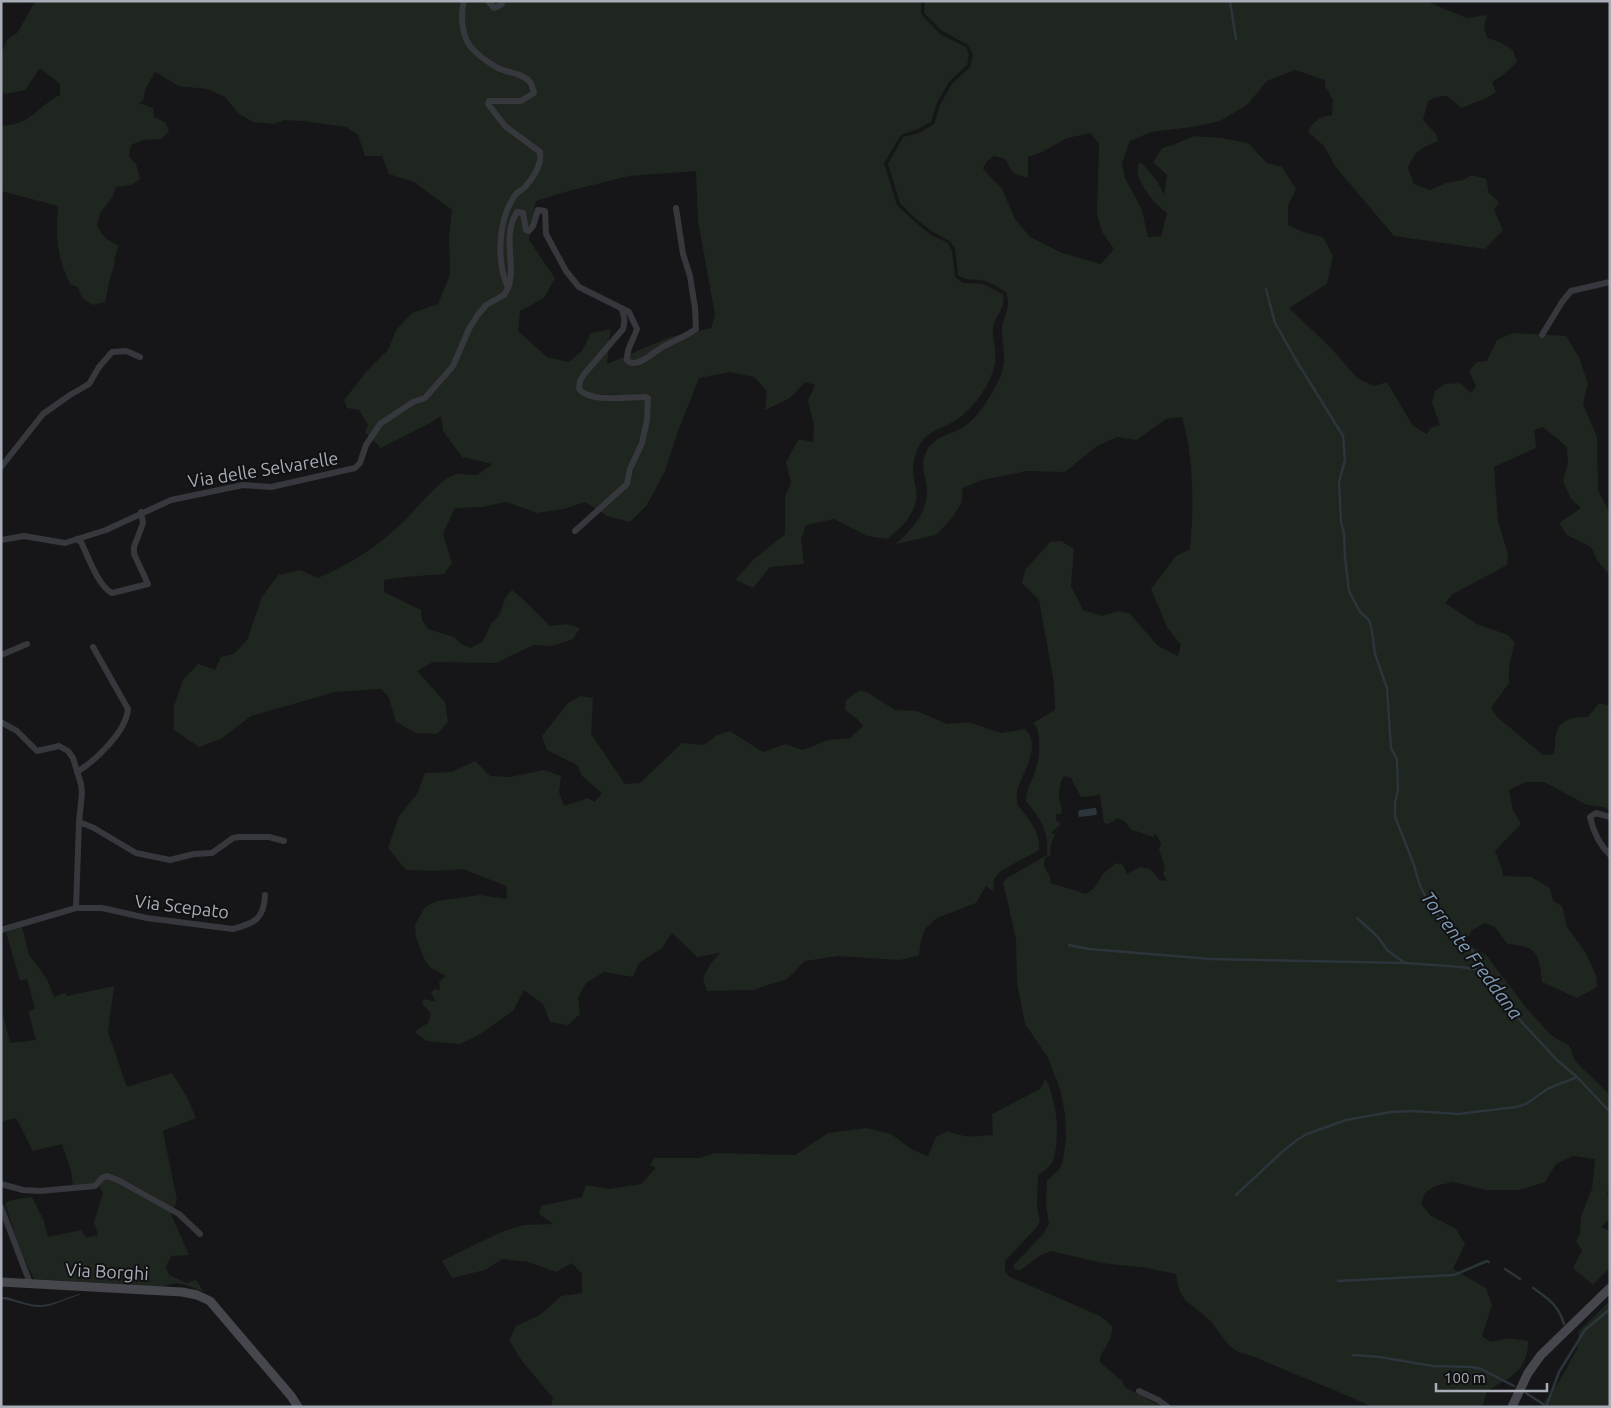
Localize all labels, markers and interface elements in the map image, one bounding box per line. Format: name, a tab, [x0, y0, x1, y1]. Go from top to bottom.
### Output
street label: Via delle Selvarelle	[186, 447, 340, 491]
water label: Torrente Freddana	[1417, 887, 1527, 1023]
street label: Via Scepato	[134, 890, 230, 922]
street label: Via Borghi	[65, 1259, 149, 1283]
scale bar	[1436, 1360, 1547, 1392]
text: 100 m	[1444, 1369, 1486, 1386]

